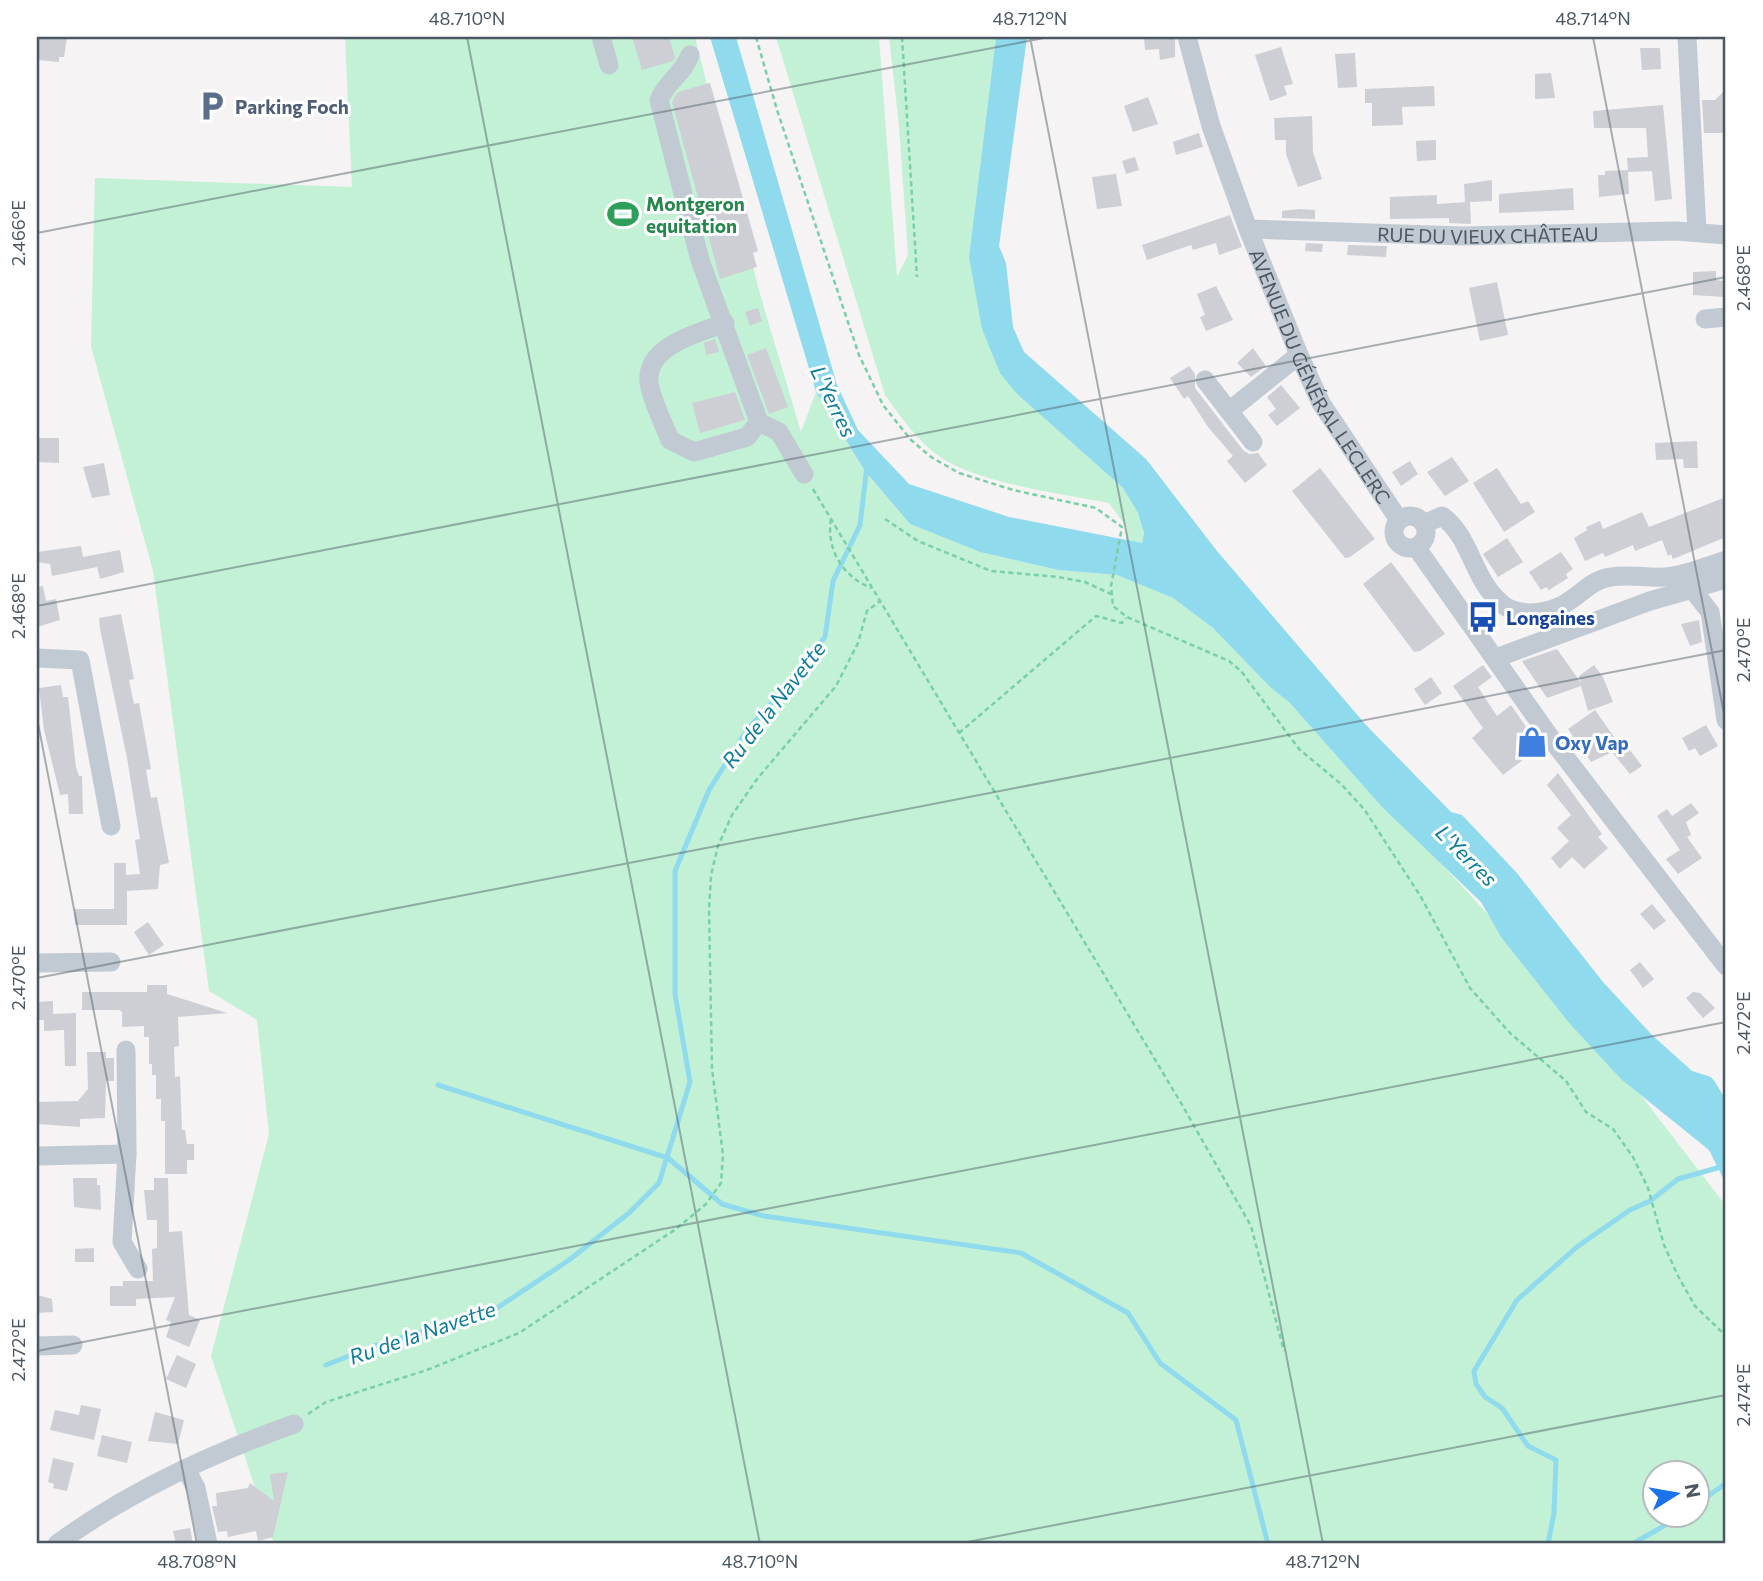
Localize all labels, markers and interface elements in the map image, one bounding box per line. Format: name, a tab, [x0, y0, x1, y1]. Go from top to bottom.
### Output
text: 48.710°N	[429, 7, 505, 29]
text: 48.712°N	[993, 7, 1067, 29]
text: 48.714°N	[1555, 7, 1631, 29]
parking icon: Parking Foch	[195, 89, 229, 123]
place label: Parking Foch	[235, 95, 349, 118]
place label: Montgeron equitation	[646, 192, 745, 237]
sports icon: Montgeron equitation	[606, 197, 640, 231]
text: 2.466°E	[7, 200, 29, 266]
street label: RUE DU VIEUX CHÂTEAU	[1377, 221, 1599, 247]
street label: AVENUE DU GÉNÉRAL LECLERC	[1246, 245, 1396, 508]
text: 2.468°E	[1732, 245, 1754, 311]
water label: L'Yerres	[806, 361, 862, 441]
text: 2.468°E	[7, 573, 29, 639]
bus stop icon: Longaines	[1466, 600, 1500, 634]
place label: Longaines	[1506, 606, 1595, 629]
text: 2.470°E	[1732, 618, 1754, 682]
water label: Ru de la Navette	[716, 636, 830, 772]
shop icon: Oxy Vap	[1515, 725, 1549, 759]
place label: Oxy Vap	[1555, 731, 1629, 754]
water label: L'Yerres	[1431, 819, 1503, 891]
text: 2.470°E	[7, 946, 29, 1010]
text: 2.472°E	[1732, 991, 1754, 1055]
water label: Ru de la Navette	[345, 1295, 499, 1369]
text: 2.472°E	[7, 1318, 29, 1382]
text: 2.474°E	[1732, 1364, 1754, 1426]
north arrow	[1640, 1458, 1710, 1528]
text: N	[1681, 1481, 1706, 1500]
text: 48.708°N	[157, 1550, 237, 1572]
text: 48.710°N	[722, 1550, 798, 1572]
text: 48.712°N	[1286, 1550, 1360, 1572]

